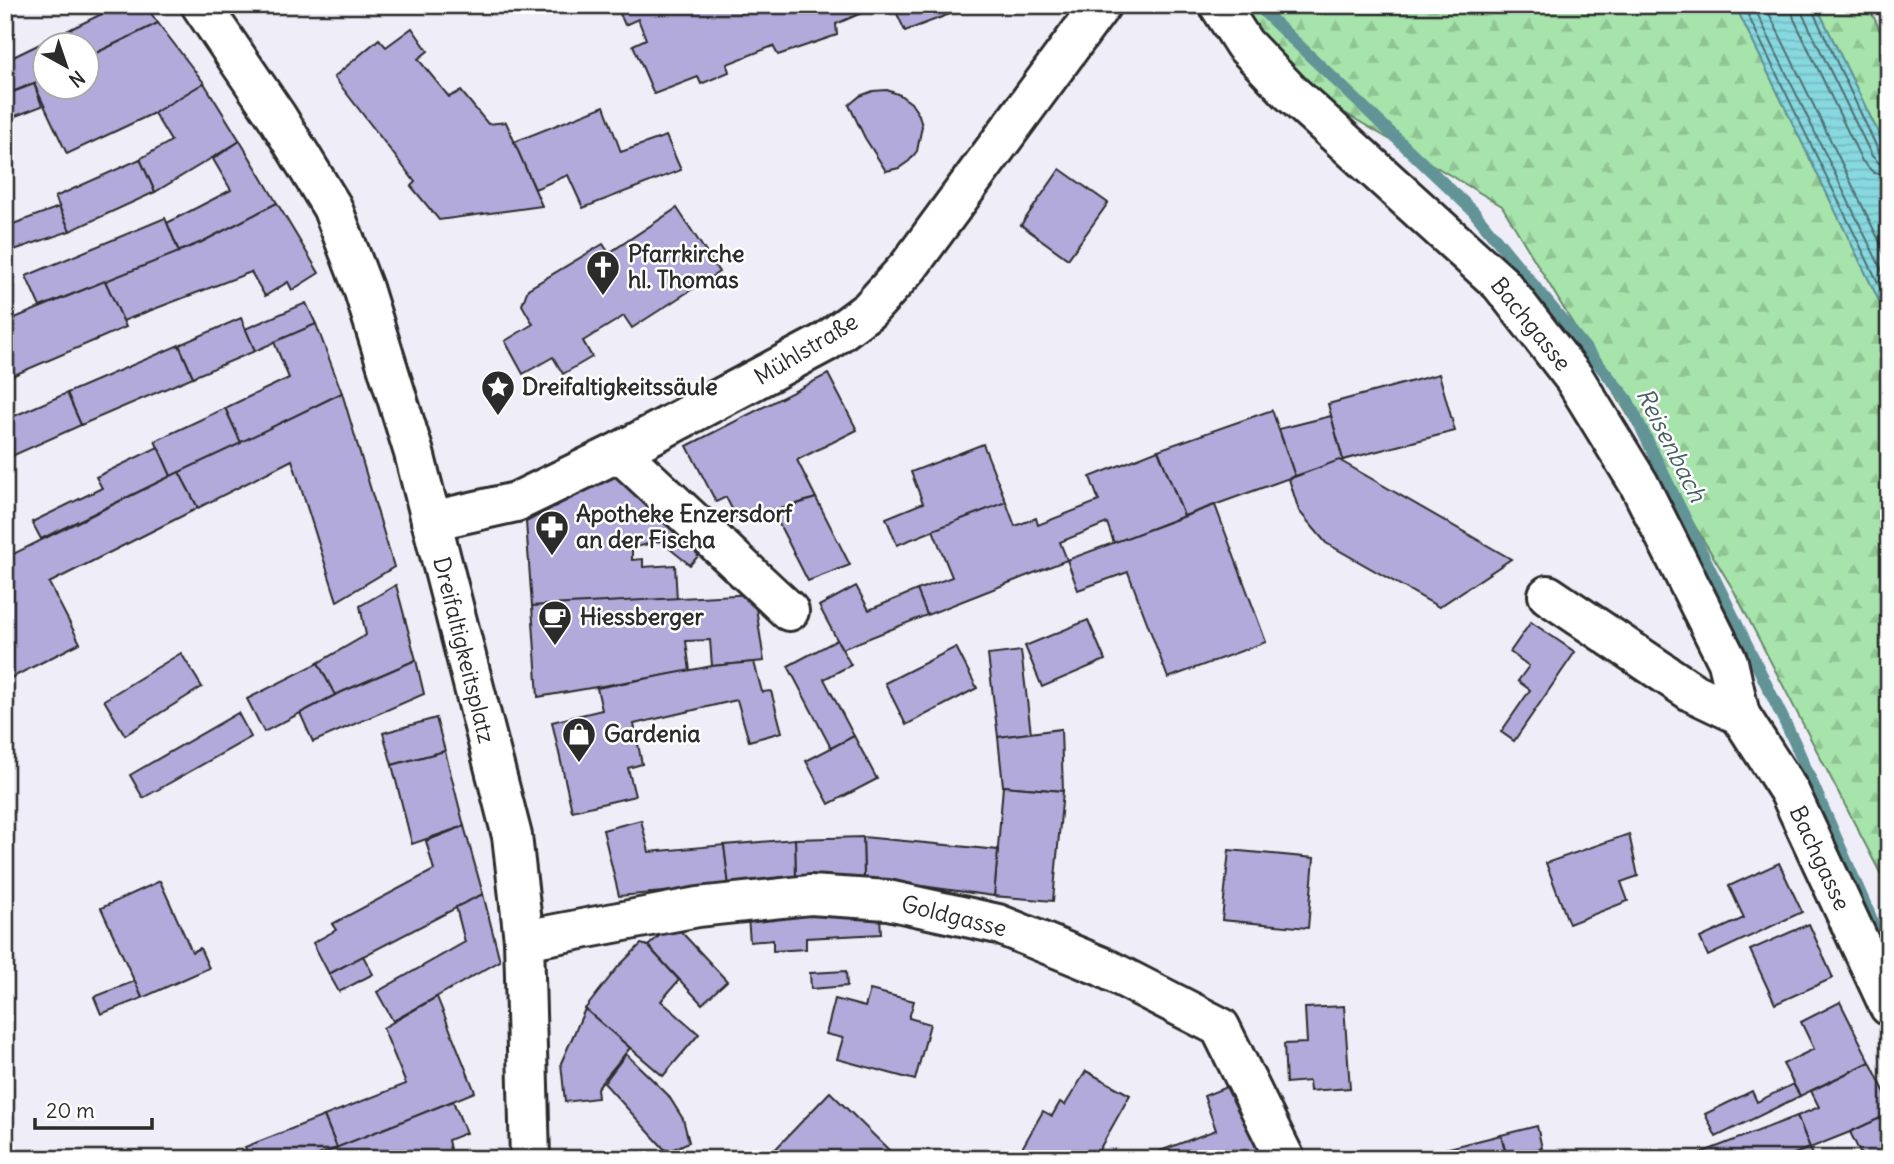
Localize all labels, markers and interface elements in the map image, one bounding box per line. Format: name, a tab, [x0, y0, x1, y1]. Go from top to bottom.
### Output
north arrow	[32, 32, 102, 102]
text: N	[64, 66, 90, 92]
place label: Pfarrkirche hl. Thomas	[628, 239, 744, 294]
church icon: Pfarrkirche hl. Thomas	[584, 248, 622, 297]
street label: Bachgasse	[1485, 271, 1578, 376]
street label: Mühlstraße	[749, 306, 863, 391]
place icon: Dreifaltigkeitssäule	[479, 368, 517, 417]
place label: Dreifaltigkeitssäule	[522, 372, 718, 401]
water label: Reisenbach	[1630, 383, 1714, 507]
place label: Apotheke Enzersdorf an der Fischa	[576, 499, 794, 554]
pharmacy icon: Apotheke Enzersdorf an der Fischa	[533, 508, 571, 557]
street label: Dreifaltigkeitsplatz	[427, 554, 502, 746]
cafe icon: Hiessberger	[536, 598, 574, 647]
place label: Hiessberger	[580, 602, 704, 631]
shop icon: Gardenia	[560, 715, 598, 764]
place label: Gardenia	[604, 719, 700, 748]
street label: Bachgasse	[1784, 801, 1857, 915]
street label: Goldgasse	[898, 888, 1010, 943]
scale bar	[35, 1087, 152, 1131]
text: 20 m	[46, 1097, 95, 1124]

